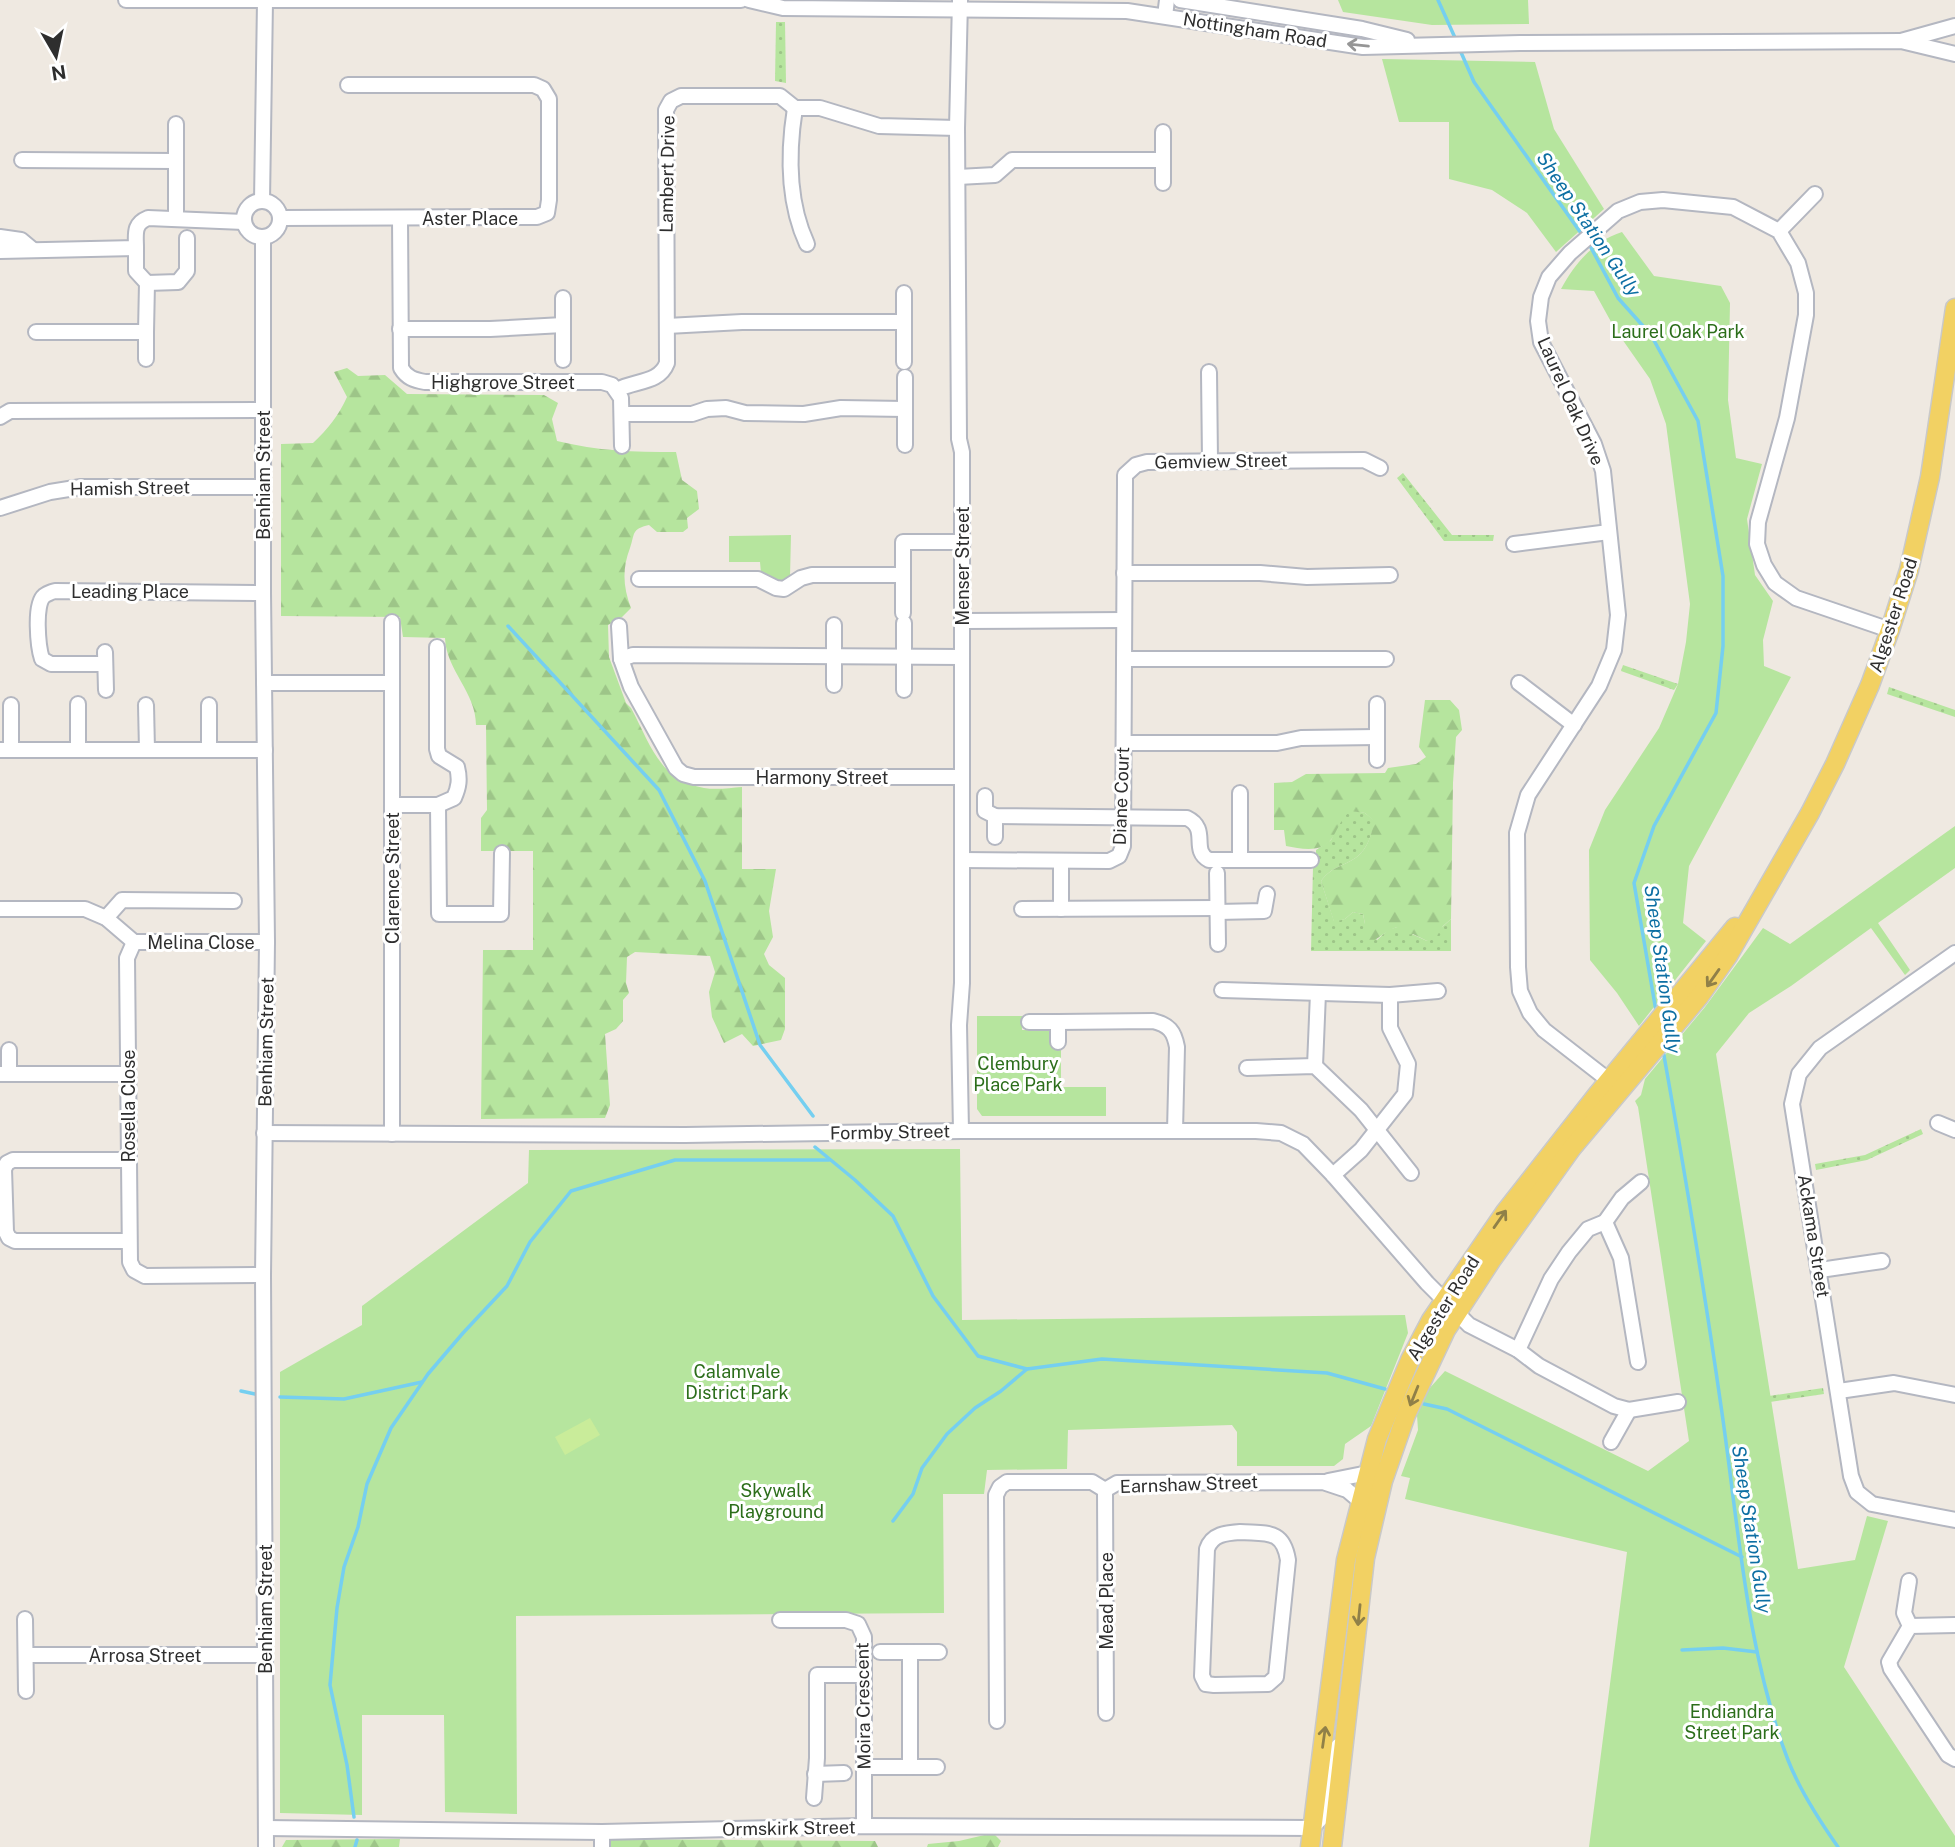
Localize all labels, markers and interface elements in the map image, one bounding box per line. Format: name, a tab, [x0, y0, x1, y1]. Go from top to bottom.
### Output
street label: Nottingham Road	[1182, 8, 1328, 52]
north arrow	[21, 21, 91, 91]
one-way arrow	[1347, 39, 1369, 52]
text: N	[50, 61, 68, 85]
street label: Lambert Drive	[655, 115, 679, 233]
water label: Sheep Station Gully	[1532, 147, 1646, 301]
street label: Aster Place	[422, 208, 518, 229]
park label: Laurel Oak Park	[1611, 321, 1745, 342]
street label: Laurel Oak Drive	[1533, 334, 1609, 468]
street label: Highgrove Street	[431, 372, 575, 393]
street label: Benhiam Street	[253, 410, 274, 540]
street label: Gemview Street	[1154, 449, 1288, 473]
street label: Hamish Street	[70, 476, 190, 500]
street label: Menser Street	[952, 506, 973, 626]
street label: Algester Road	[1865, 555, 1921, 675]
street label: Leading Place	[71, 581, 189, 602]
street label: Diane Court	[1109, 746, 1133, 846]
street label: Harmony Street	[755, 767, 889, 788]
street label: Clarence Street	[382, 812, 403, 944]
water label: Sheep Station Gully	[1640, 883, 1686, 1055]
street label: Melina Close	[147, 932, 255, 953]
one-way arrow	[1706, 968, 1720, 987]
street label: Benhiam Street	[254, 977, 278, 1107]
street label: Rosella Close	[118, 1050, 139, 1163]
park label: Clembury Place Park	[973, 1053, 1063, 1095]
street label: Formby Street	[830, 1120, 950, 1144]
street label: Ackama Street	[1794, 1173, 1834, 1299]
one-way arrow	[1493, 1210, 1507, 1229]
street label: Algester Road	[1402, 1252, 1484, 1364]
park label: Calamvale District Park	[685, 1361, 789, 1403]
one-way arrow	[1407, 1385, 1420, 1406]
water label: Sheep Station Gully	[1728, 1443, 1776, 1615]
street label: Earnshaw Street	[1119, 1471, 1259, 1497]
park label: Skywalk Playground	[728, 1480, 824, 1522]
street label: Benhiam Street	[255, 1544, 276, 1674]
street label: Mead Place	[1096, 1552, 1117, 1650]
one-way arrow	[1352, 1604, 1365, 1626]
street label: Moira Crescent	[851, 1642, 875, 1770]
street label: Arrosa Street	[89, 1645, 201, 1666]
park label: Endiandra Street Park	[1684, 1701, 1780, 1743]
one-way arrow	[1317, 1726, 1330, 1748]
street label: Ormskirk Street	[722, 1816, 856, 1840]

